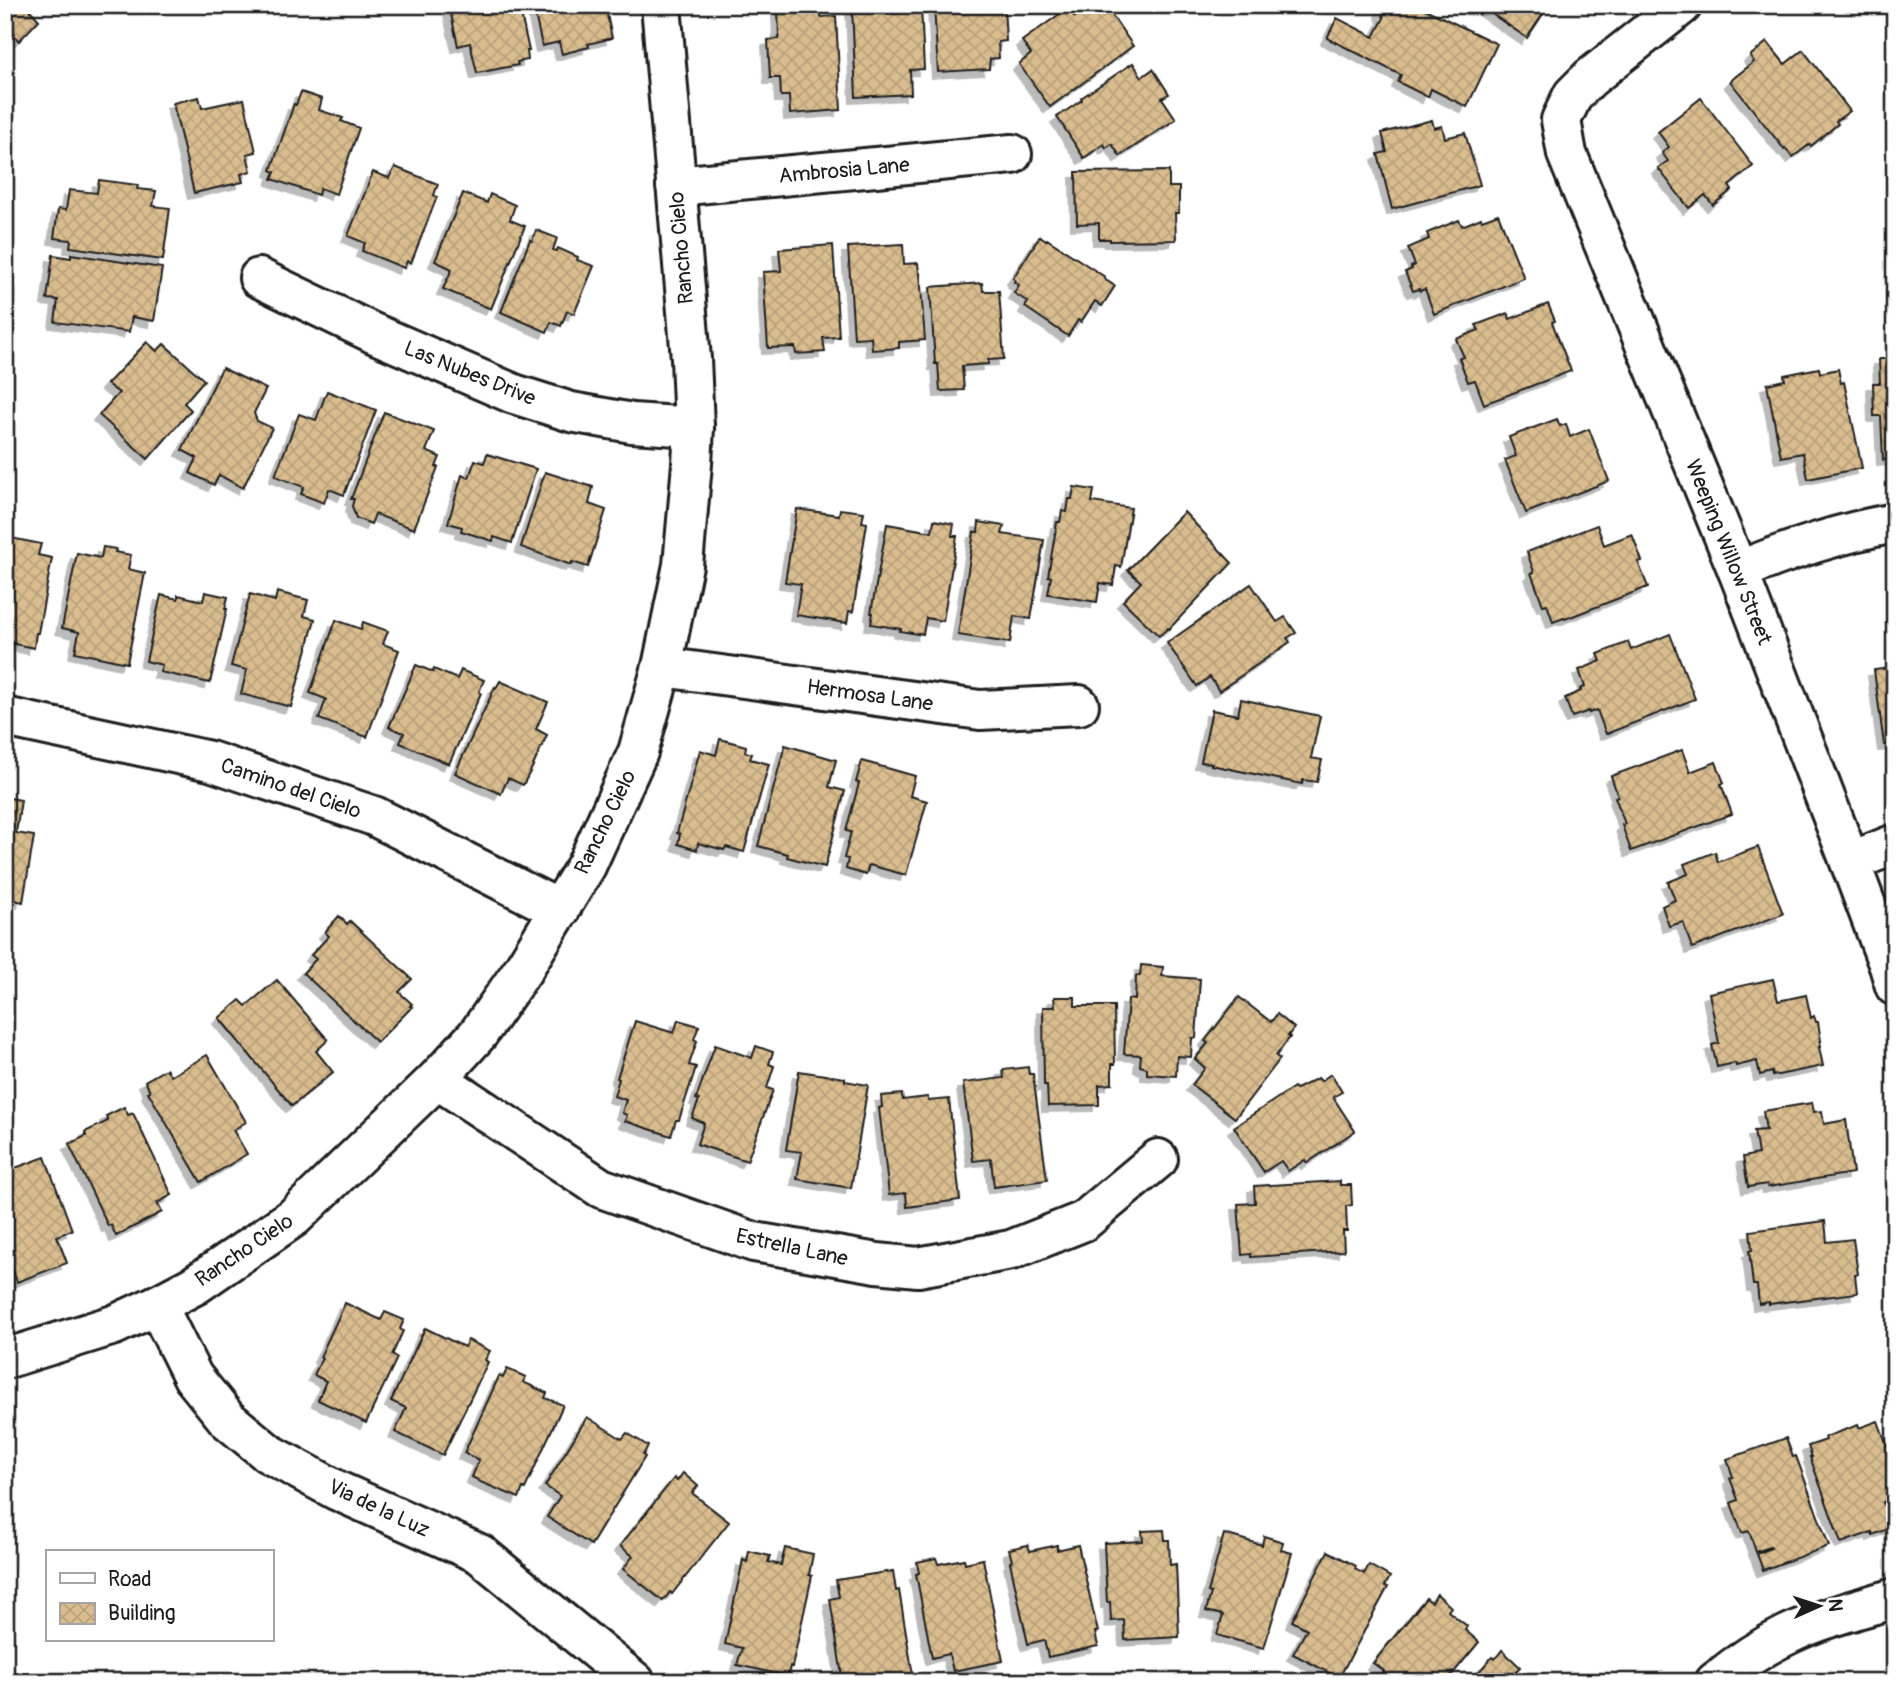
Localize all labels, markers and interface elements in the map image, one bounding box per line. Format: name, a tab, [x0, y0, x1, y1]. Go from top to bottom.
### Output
street label: Ambrosia Lane	[778, 151, 911, 190]
street label: Rancho Cielo	[663, 191, 700, 305]
street label: Las Nubes Drive	[400, 335, 540, 412]
street label: Weeping Willow Street	[1679, 456, 1778, 649]
street label: Hermosa Lane	[805, 673, 935, 718]
street label: Camino del Cielo	[217, 752, 365, 825]
street label: Rancho Cielo	[569, 766, 642, 879]
street label: Rancho Cielo	[190, 1208, 299, 1293]
street label: Estrella Lane	[733, 1222, 851, 1273]
street label: Via de la Luz	[324, 1473, 434, 1544]
legend	[46, 1550, 273, 1642]
text: Road	[108, 1566, 152, 1593]
north arrow	[1784, 1572, 1854, 1642]
text: N	[1823, 1598, 1847, 1612]
text: Building	[108, 1600, 175, 1627]

